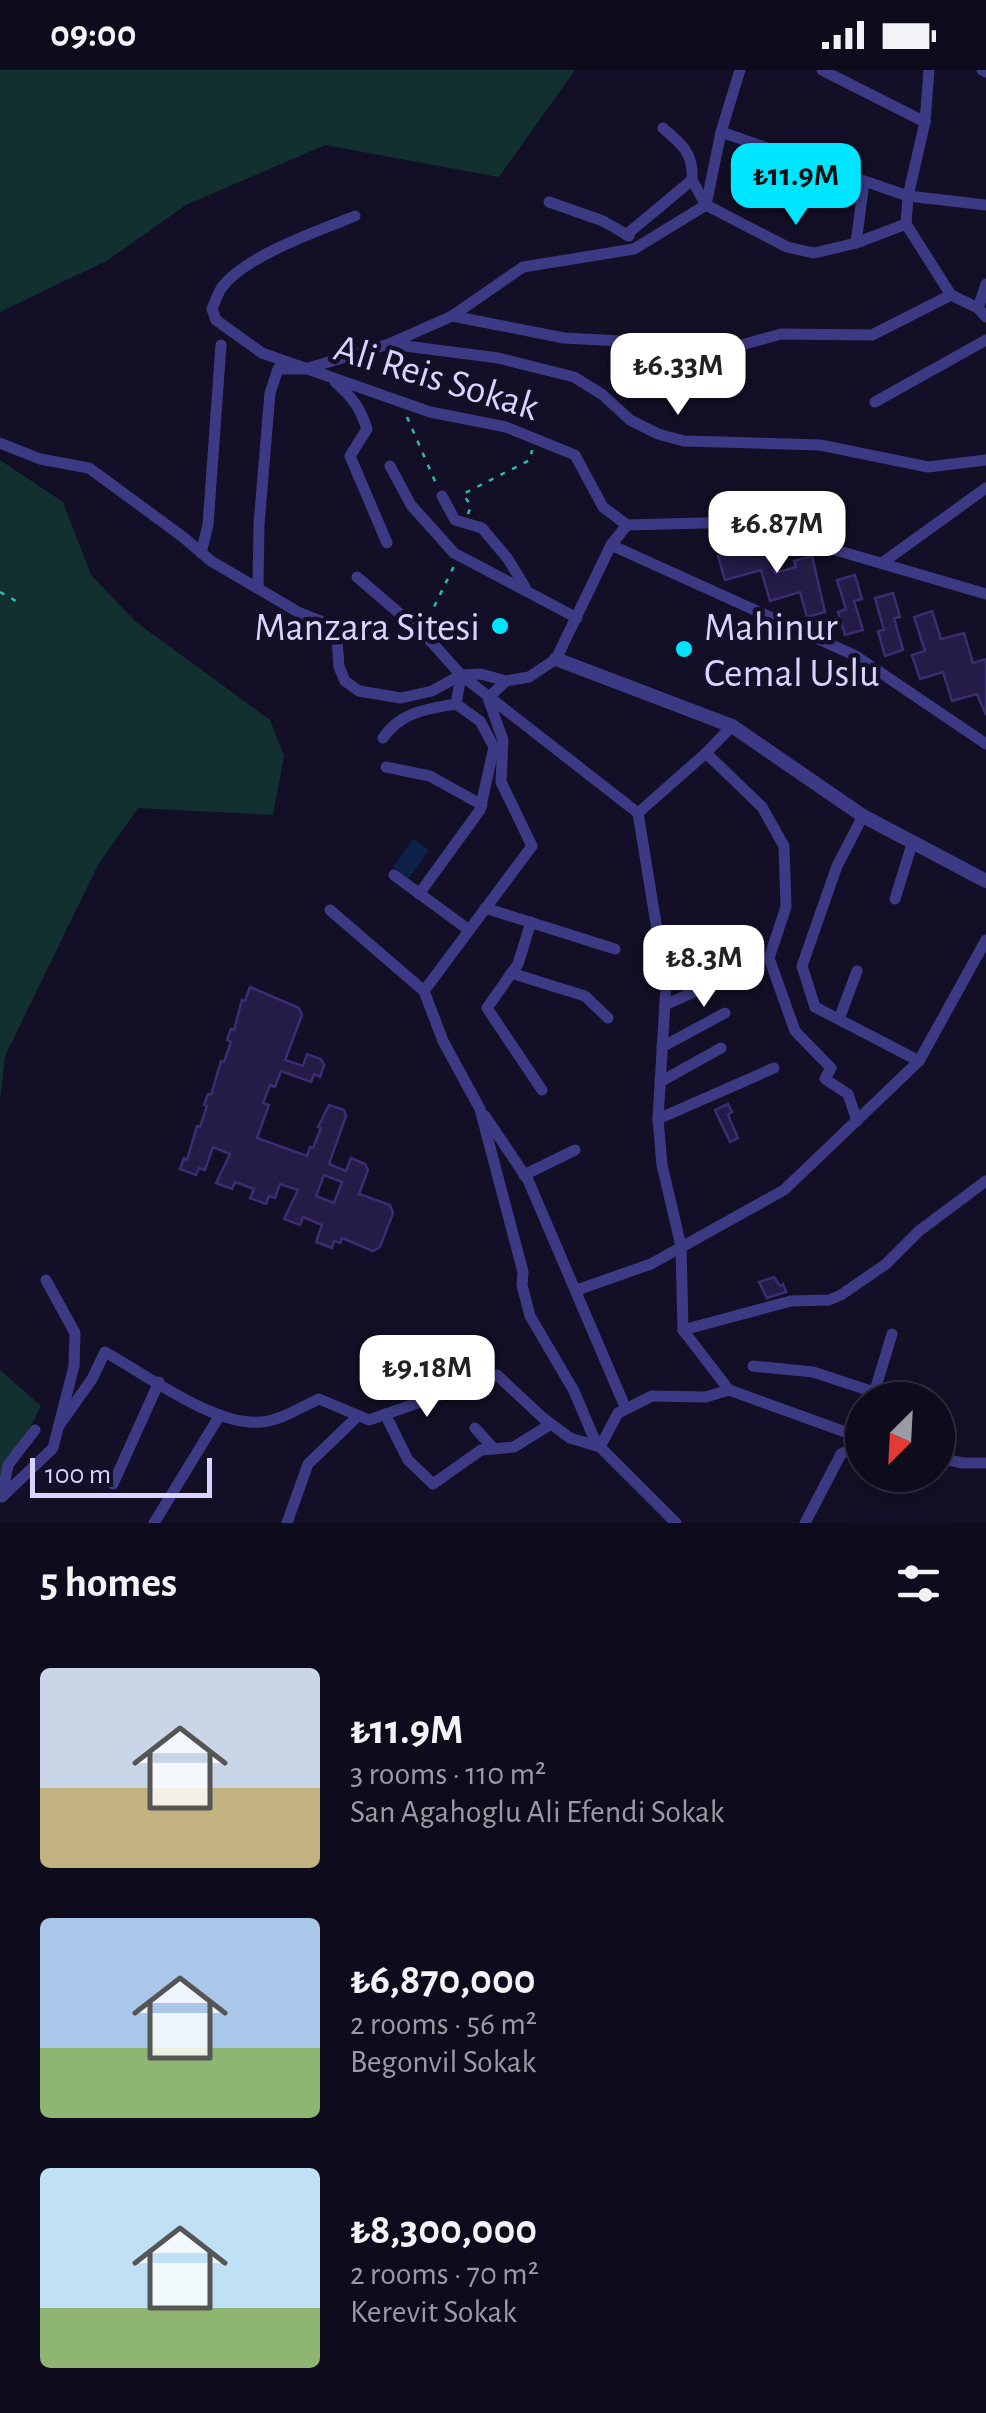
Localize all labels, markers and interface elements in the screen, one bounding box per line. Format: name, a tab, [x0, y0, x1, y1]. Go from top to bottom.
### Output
text: 09:00	[50, 16, 136, 54]
pin: ₺11.9M	[715, 143, 877, 228]
text: ₺11.9M	[753, 159, 839, 191]
street label: Ali Reis Sokak	[329, 328, 543, 428]
pin: ₺6.33M	[597, 333, 759, 418]
text: ₺6.33M	[633, 349, 723, 381]
pin: ₺6.87M	[696, 491, 858, 576]
text: ₺6.87M	[731, 507, 823, 539]
place label: Manzara Sitesi	[254, 608, 480, 648]
place label: Mahinur Cemal Uslu	[704, 608, 880, 694]
marker: Manzara Sitesi	[489, 615, 511, 637]
marker: Mahinur Cemal Uslu	[673, 638, 695, 660]
pin: ₺8.3M	[634, 925, 774, 1010]
text: ₺8.3M	[665, 941, 743, 973]
pin: ₺9.18M	[346, 1335, 508, 1420]
text: ₺9.18M	[382, 1351, 472, 1383]
north arrow	[845, 1382, 955, 1492]
map controls	[845, 1382, 955, 1492]
scale bar	[30, 1453, 212, 1498]
text: 100 m	[45, 1461, 111, 1489]
icon: filters	[891, 1556, 946, 1611]
text: 5 homes	[40, 1562, 177, 1604]
icon: home	[120, 1708, 240, 1828]
text: ₺11.9M	[350, 1709, 463, 1751]
text: 3 rooms · 110 m²	[350, 1758, 546, 1790]
text: San Agahoglu Ali Efendi Sokak	[350, 1796, 724, 1828]
icon: home	[120, 1958, 240, 2078]
text: ₺6,870,000	[350, 1959, 536, 2001]
text: 2 rooms · 56 m²	[350, 2008, 537, 2040]
text: Begonvil Sokak	[350, 2046, 536, 2078]
icon: home	[120, 2208, 240, 2328]
text: ₺8,300,000	[350, 2209, 537, 2251]
text: 2 rooms · 70 m²	[350, 2258, 539, 2290]
text: Kerevit Sokak	[350, 2296, 517, 2328]

